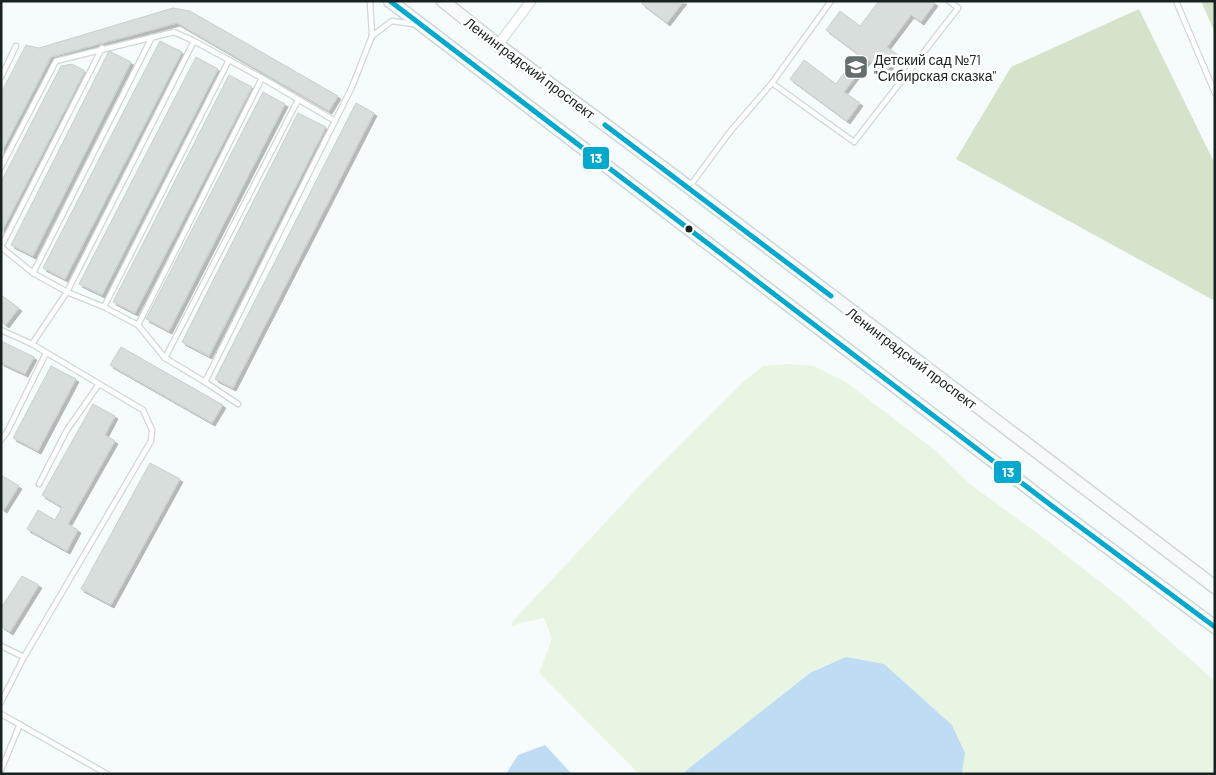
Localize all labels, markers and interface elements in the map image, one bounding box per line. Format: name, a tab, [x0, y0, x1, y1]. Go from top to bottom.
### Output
street label: Ленинградский проспект	[461, 13, 599, 123]
place label: Детский сад №71 "Сибирская сказка"	[874, 51, 997, 84]
school or university icon: Детский сад №71 "Сибирская сказка"	[843, 54, 869, 80]
line badge: 13	[582, 146, 610, 170]
text: 13	[590, 149, 602, 166]
unlabelled marker	[684, 224, 694, 234]
street label: Ленинградский проспект	[843, 303, 981, 413]
line badge: 13	[993, 460, 1022, 484]
text: 13	[1002, 463, 1014, 480]

